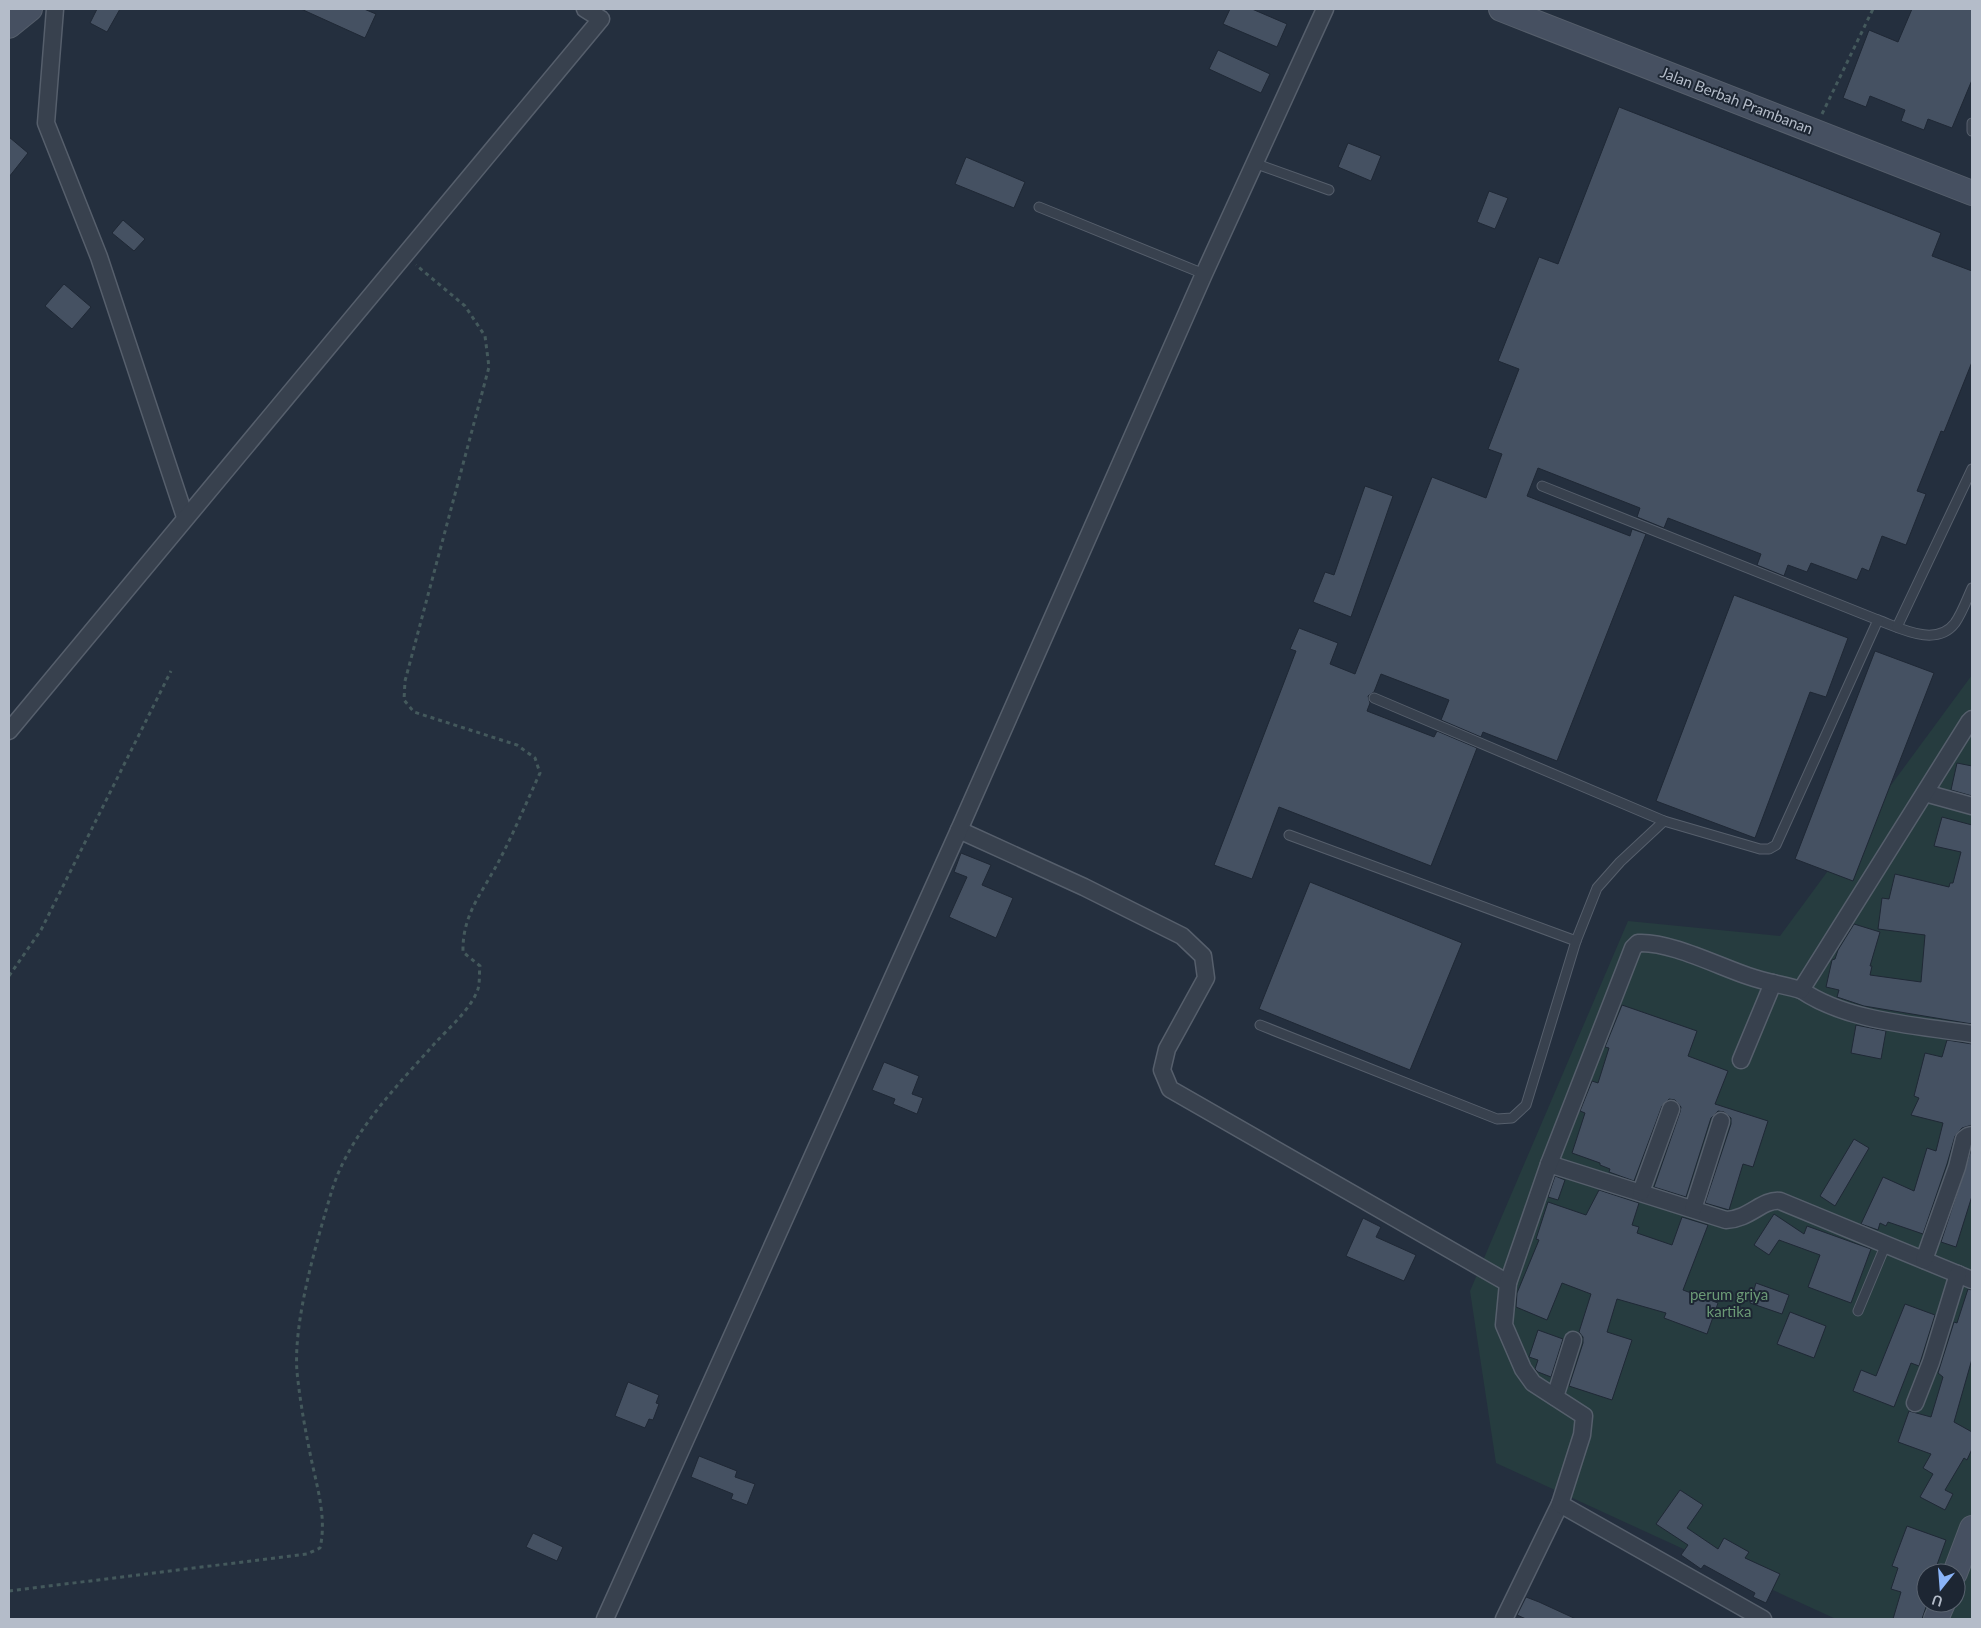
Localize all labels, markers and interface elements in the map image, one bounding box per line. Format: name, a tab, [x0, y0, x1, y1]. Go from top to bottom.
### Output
street label: Jalan Berbah Prambanan	[1658, 63, 1816, 137]
park label: perum griya kartika	[1690, 1285, 1768, 1320]
north arrow	[1916, 1563, 1966, 1613]
text: U	[1930, 1591, 1945, 1611]

